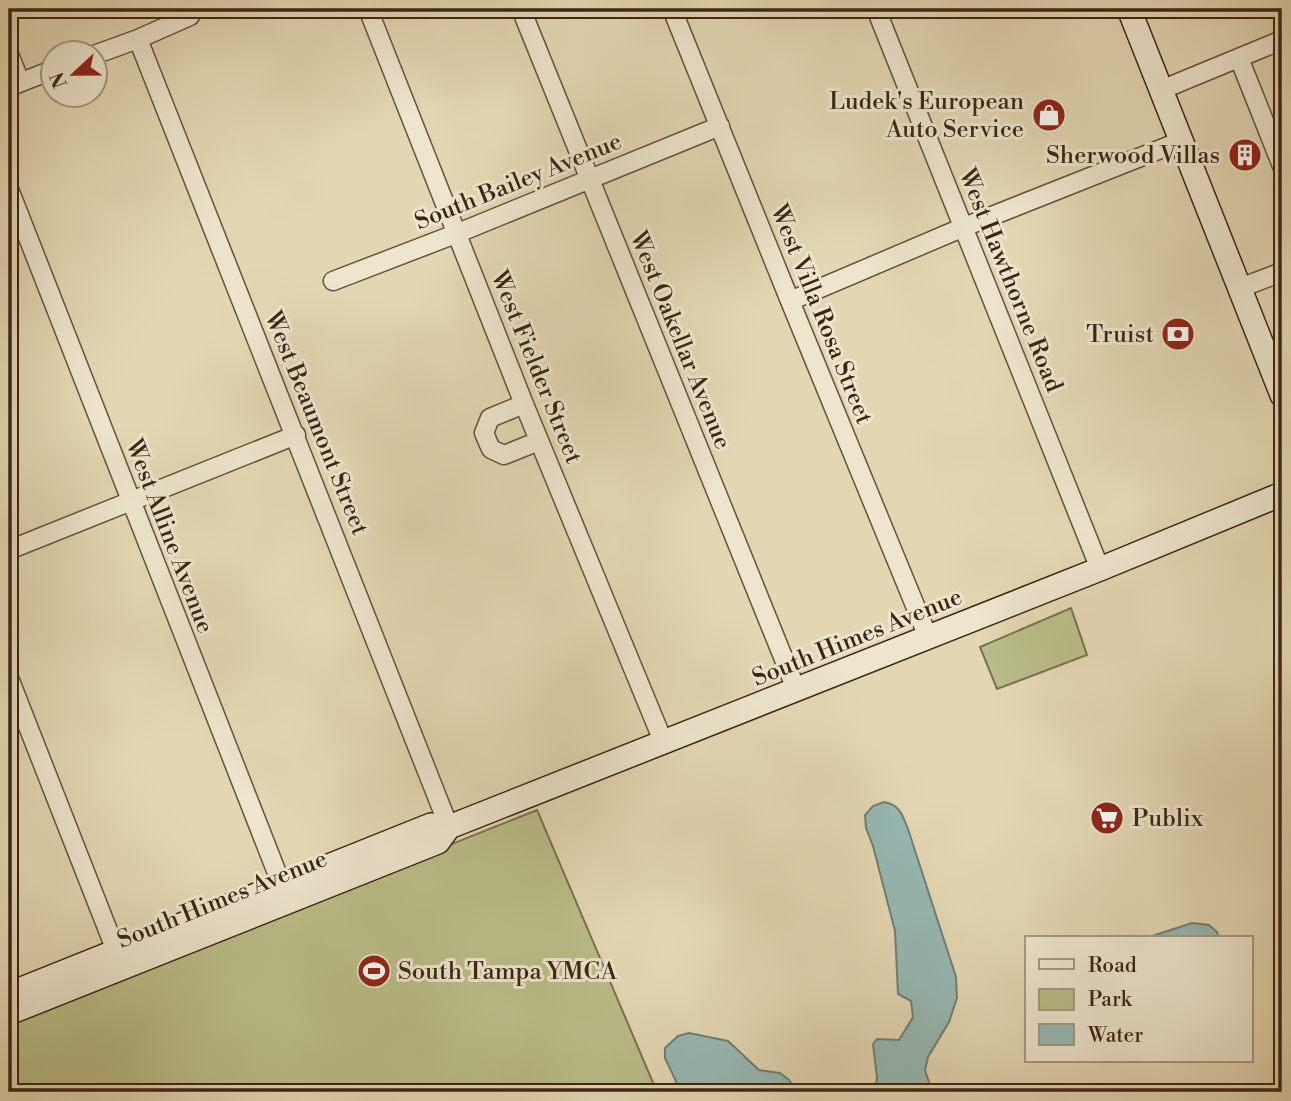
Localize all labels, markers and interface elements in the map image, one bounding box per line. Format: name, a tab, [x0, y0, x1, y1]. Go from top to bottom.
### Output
north arrow	[38, 38, 108, 108]
text: N	[45, 69, 73, 91]
place label: Ludek's European Auto Service	[829, 87, 1024, 145]
shop icon: Ludek's European Auto Service	[1030, 96, 1068, 134]
street label: South Bailey Avenue	[410, 127, 626, 237]
building icon: Sherwood Villas	[1226, 136, 1264, 174]
place label: Sherwood Villas	[1046, 141, 1220, 171]
street label: West Hawthorne Road	[951, 163, 1069, 397]
street label: West Villa Rosa Street	[763, 199, 879, 429]
street label: West Oakellar Avenue	[622, 226, 738, 454]
street label: West Fielder Street	[483, 266, 589, 469]
street label: West Beaumont Street	[257, 306, 375, 540]
bank icon: Truist	[1159, 315, 1197, 353]
place label: Truist	[1086, 320, 1154, 350]
street label: West Alline Avenue	[118, 434, 220, 638]
street label: South Himes Avenue	[748, 582, 967, 694]
supermarket icon: Publix	[1088, 799, 1126, 837]
place label: Publix	[1132, 804, 1204, 834]
street label: South Himes Avenue	[113, 844, 332, 956]
legend	[1025, 936, 1252, 1062]
sports icon: South Tampa YMCA	[355, 952, 393, 990]
text: Road	[1088, 953, 1137, 979]
place label: South Tampa YMCA	[398, 957, 618, 987]
text: Park	[1088, 987, 1133, 1013]
text: Water	[1087, 1023, 1143, 1049]

